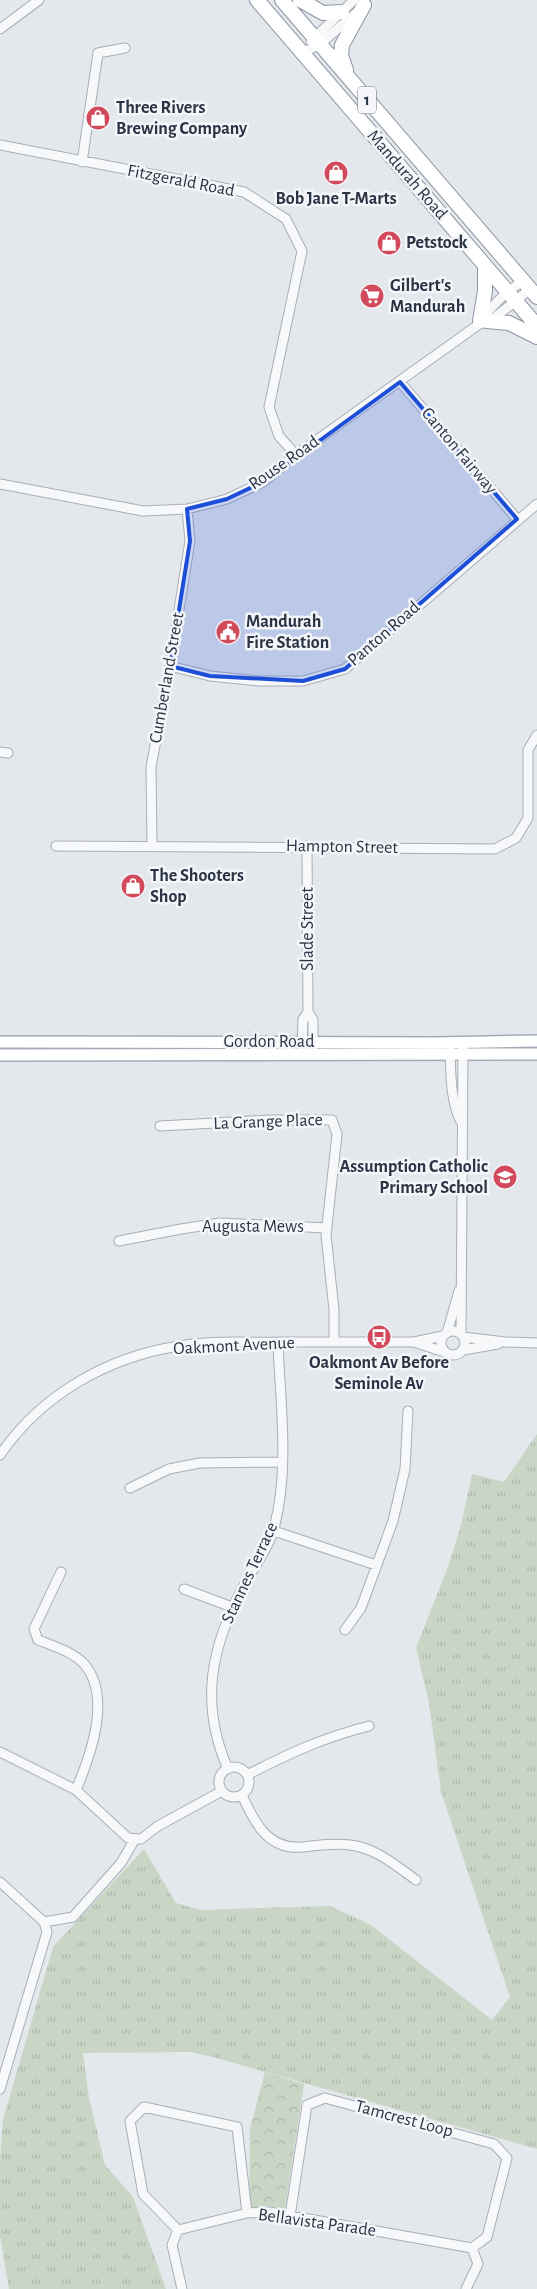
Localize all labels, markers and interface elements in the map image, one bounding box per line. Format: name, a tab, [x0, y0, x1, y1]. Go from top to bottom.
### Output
road number: 1	[358, 86, 376, 114]
place label: Three Rivers Brewing Company	[116, 99, 248, 138]
shop icon: Three Rivers Brewing Company	[85, 105, 111, 131]
street label: Mandurah Road	[364, 127, 450, 223]
shop icon: Bob Jane T-Marts	[323, 160, 349, 186]
street label: Fitzgerald Road	[126, 162, 236, 200]
place label: Bob Jane T-Marts	[275, 190, 397, 208]
shop icon: Petstock	[376, 230, 402, 256]
place label: Petstock	[406, 234, 468, 252]
place label: Gilbert's Mandurah	[390, 277, 465, 316]
supermarket icon: Gilbert's Mandurah	[359, 283, 385, 309]
street label: Canton Fairway	[418, 404, 500, 498]
street label: Rouse Road	[246, 432, 322, 494]
street label: Panton Road	[345, 598, 423, 670]
street label: Cumberland Street	[147, 611, 187, 745]
place label: Mandurah Fire Station	[246, 613, 329, 652]
public building icon: Mandurah Fire Station	[215, 619, 241, 645]
street label: Hampton Street	[286, 837, 399, 857]
place label: The Shooters Shop	[150, 867, 244, 906]
shop icon: The Shooters Shop	[120, 873, 146, 899]
street label: Slade Street	[299, 887, 317, 971]
street label: Gordon Road	[224, 1033, 314, 1051]
street label: La Grange Place	[213, 1111, 323, 1133]
place label: Assumption Catholic Primary School	[340, 1158, 488, 1197]
school or university icon: Assumption Catholic Primary School	[492, 1164, 518, 1190]
street label: Augusta Mews	[202, 1218, 304, 1236]
bus stop icon: Oakmont Av Before Seminole Av	[366, 1324, 392, 1350]
street label: Oakmont Avenue	[173, 1334, 295, 1358]
place label: Oakmont Av Before Seminole Av	[309, 1354, 449, 1393]
street label: Stannes Terrace	[219, 1520, 281, 1626]
street label: Tamcrest Loop	[353, 2097, 455, 2141]
street label: Bellavista Parade	[257, 2206, 377, 2240]

